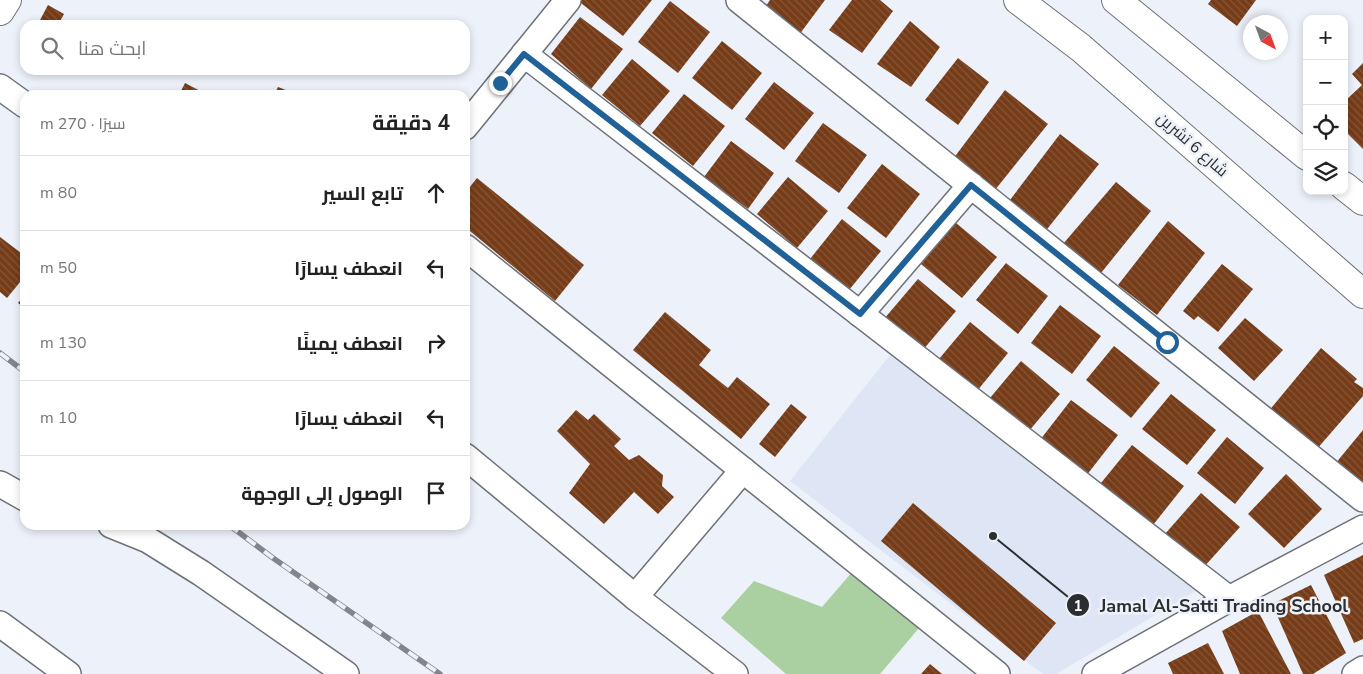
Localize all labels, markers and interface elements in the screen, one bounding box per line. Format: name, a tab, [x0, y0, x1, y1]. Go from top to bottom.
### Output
north arrow	[1243, 15, 1288, 60]
map controls	[1303, 15, 1348, 195]
button: +	[1303, 15, 1348, 60]
search box	[20, 20, 470, 75]
icon: search	[38, 34, 66, 62]
text: ابحث هنا	[78, 36, 146, 62]
button: −	[1303, 60, 1348, 105]
route end	[489, 72, 512, 95]
button: locate	[1303, 105, 1348, 150]
street label: شارع 6 تشرين	[1152, 108, 1233, 182]
text: 4 دقيقة	[372, 109, 450, 137]
text: سيرًا · 270 m	[40, 113, 126, 135]
button: layers	[1303, 150, 1348, 195]
icon: ahead	[422, 179, 450, 207]
text: تابع السير	[322, 181, 403, 207]
text: 80 m	[40, 182, 77, 204]
icon: left	[422, 254, 450, 282]
text: انعطف يسارًا	[294, 256, 403, 282]
text: 50 m	[40, 257, 77, 279]
icon: right	[422, 329, 450, 357]
text: انعطف يمينًا	[297, 331, 403, 357]
route start	[1156, 331, 1179, 354]
text: 130 m	[40, 332, 87, 354]
icon: left	[422, 404, 450, 432]
text: انعطف يسارًا	[294, 406, 403, 432]
text: 10 m	[40, 407, 77, 429]
icon: arrive	[422, 479, 450, 507]
text: الوصول إلى الوجهة	[241, 481, 403, 507]
callout: Jamal Al-Satti Trading School	[1065, 589, 1358, 622]
text: Jamal Al-Satti Trading School	[1099, 594, 1348, 618]
text: 1	[1073, 596, 1083, 616]

